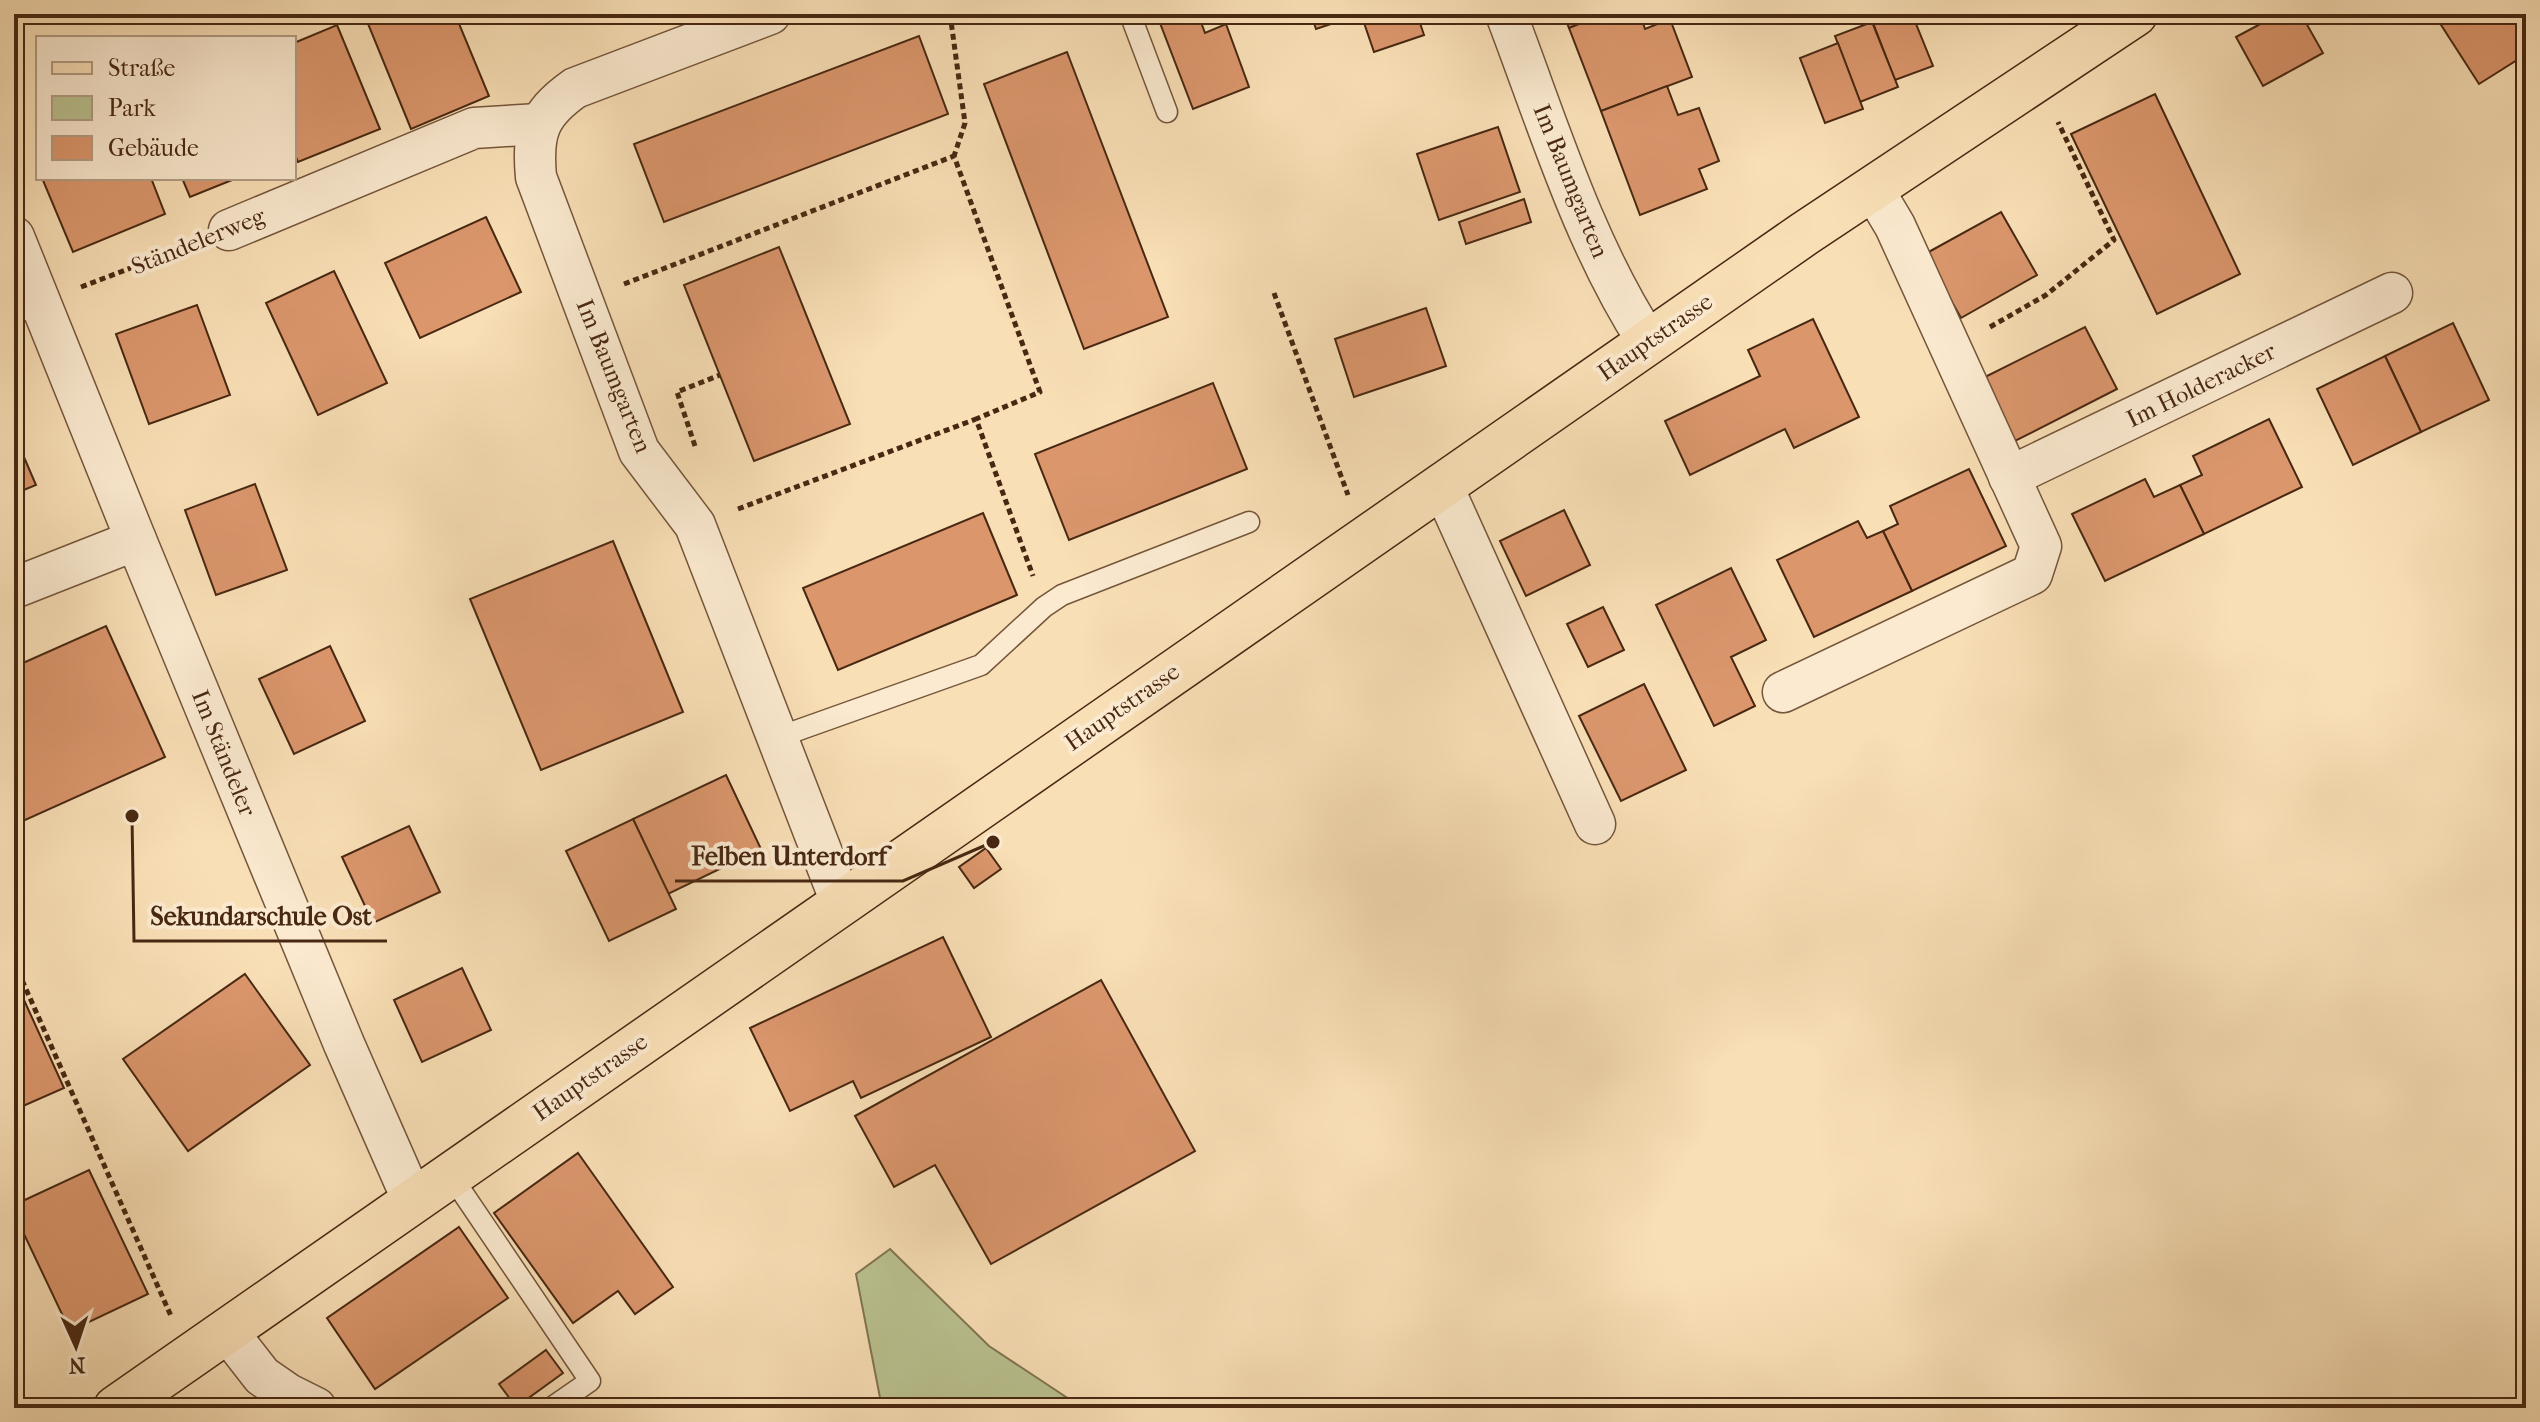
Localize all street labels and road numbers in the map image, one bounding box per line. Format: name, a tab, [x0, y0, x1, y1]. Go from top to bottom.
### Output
street label: Im Baumgarten	[1527, 100, 1615, 262]
street label: Ständelerweg	[127, 201, 270, 280]
street label: Hauptstrasse	[1592, 287, 1718, 387]
street label: Im Baumgarten	[570, 295, 658, 457]
street label: Im Holderacker	[2122, 336, 2281, 433]
street label: Hauptstrasse	[1059, 657, 1185, 757]
street label: Im Ständeler	[186, 686, 262, 821]
street label: Hauptstrasse	[527, 1027, 653, 1127]

